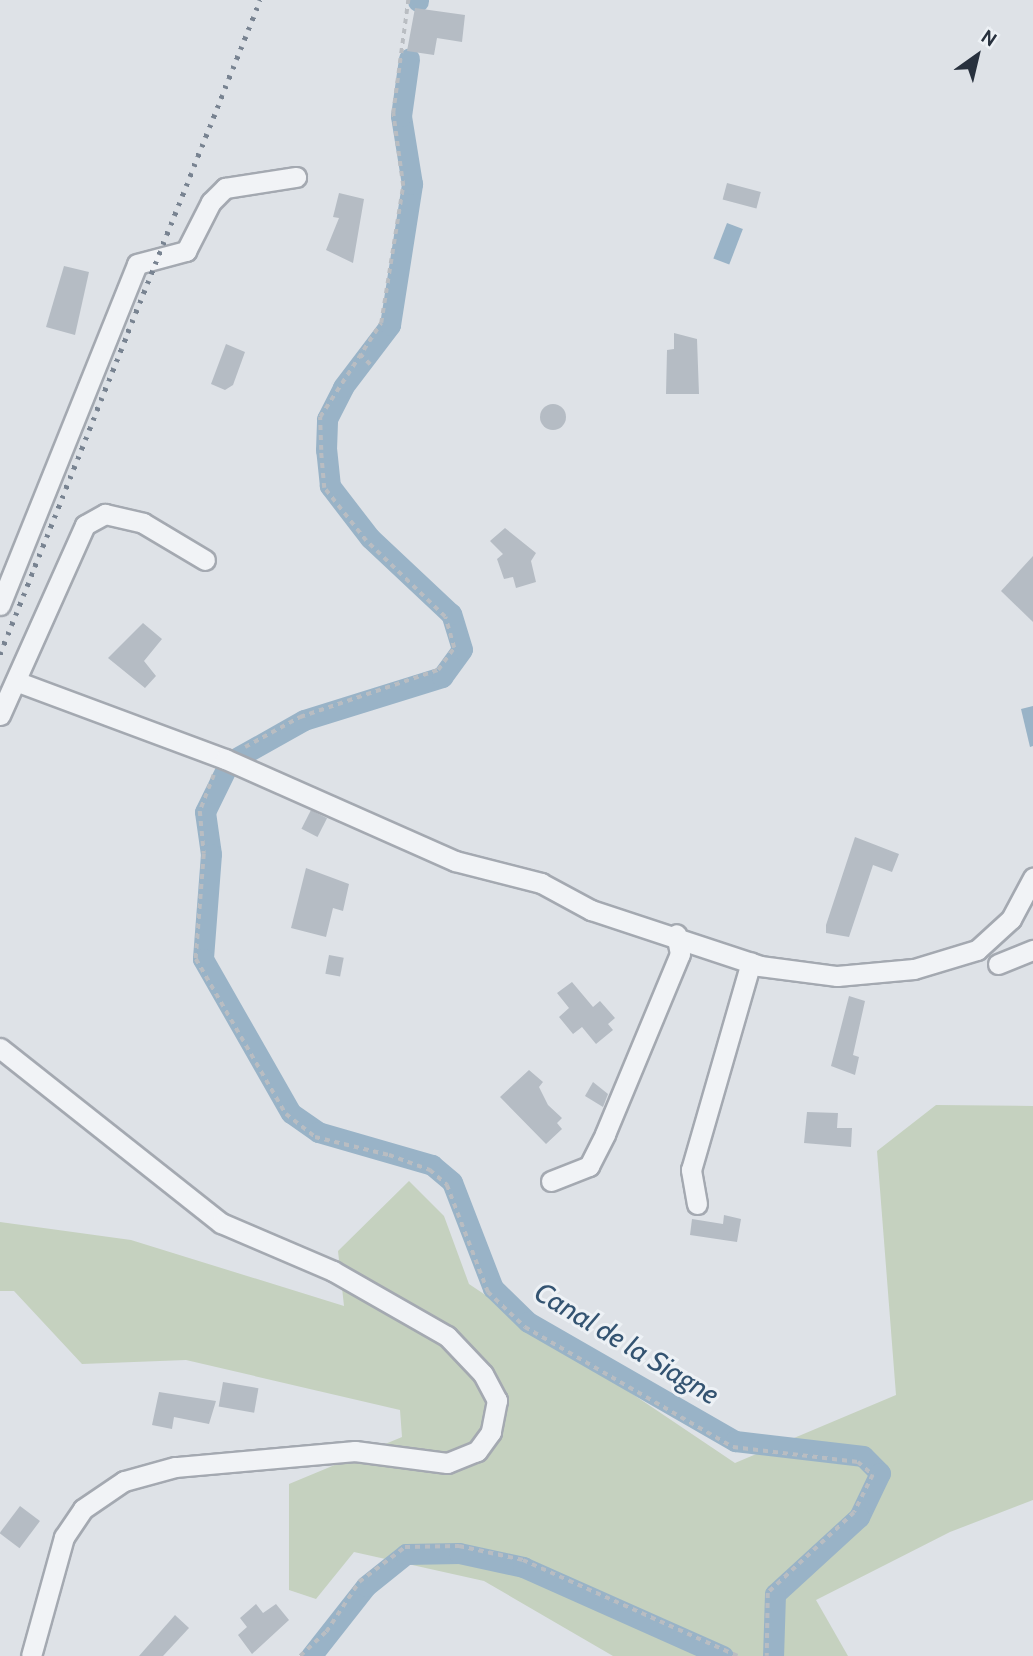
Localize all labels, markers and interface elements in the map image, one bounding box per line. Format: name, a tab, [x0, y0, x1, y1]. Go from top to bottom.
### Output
north arrow	[942, 21, 1012, 91]
text: N	[977, 25, 1001, 51]
water label: Canal de la Siagne	[529, 1275, 725, 1411]

